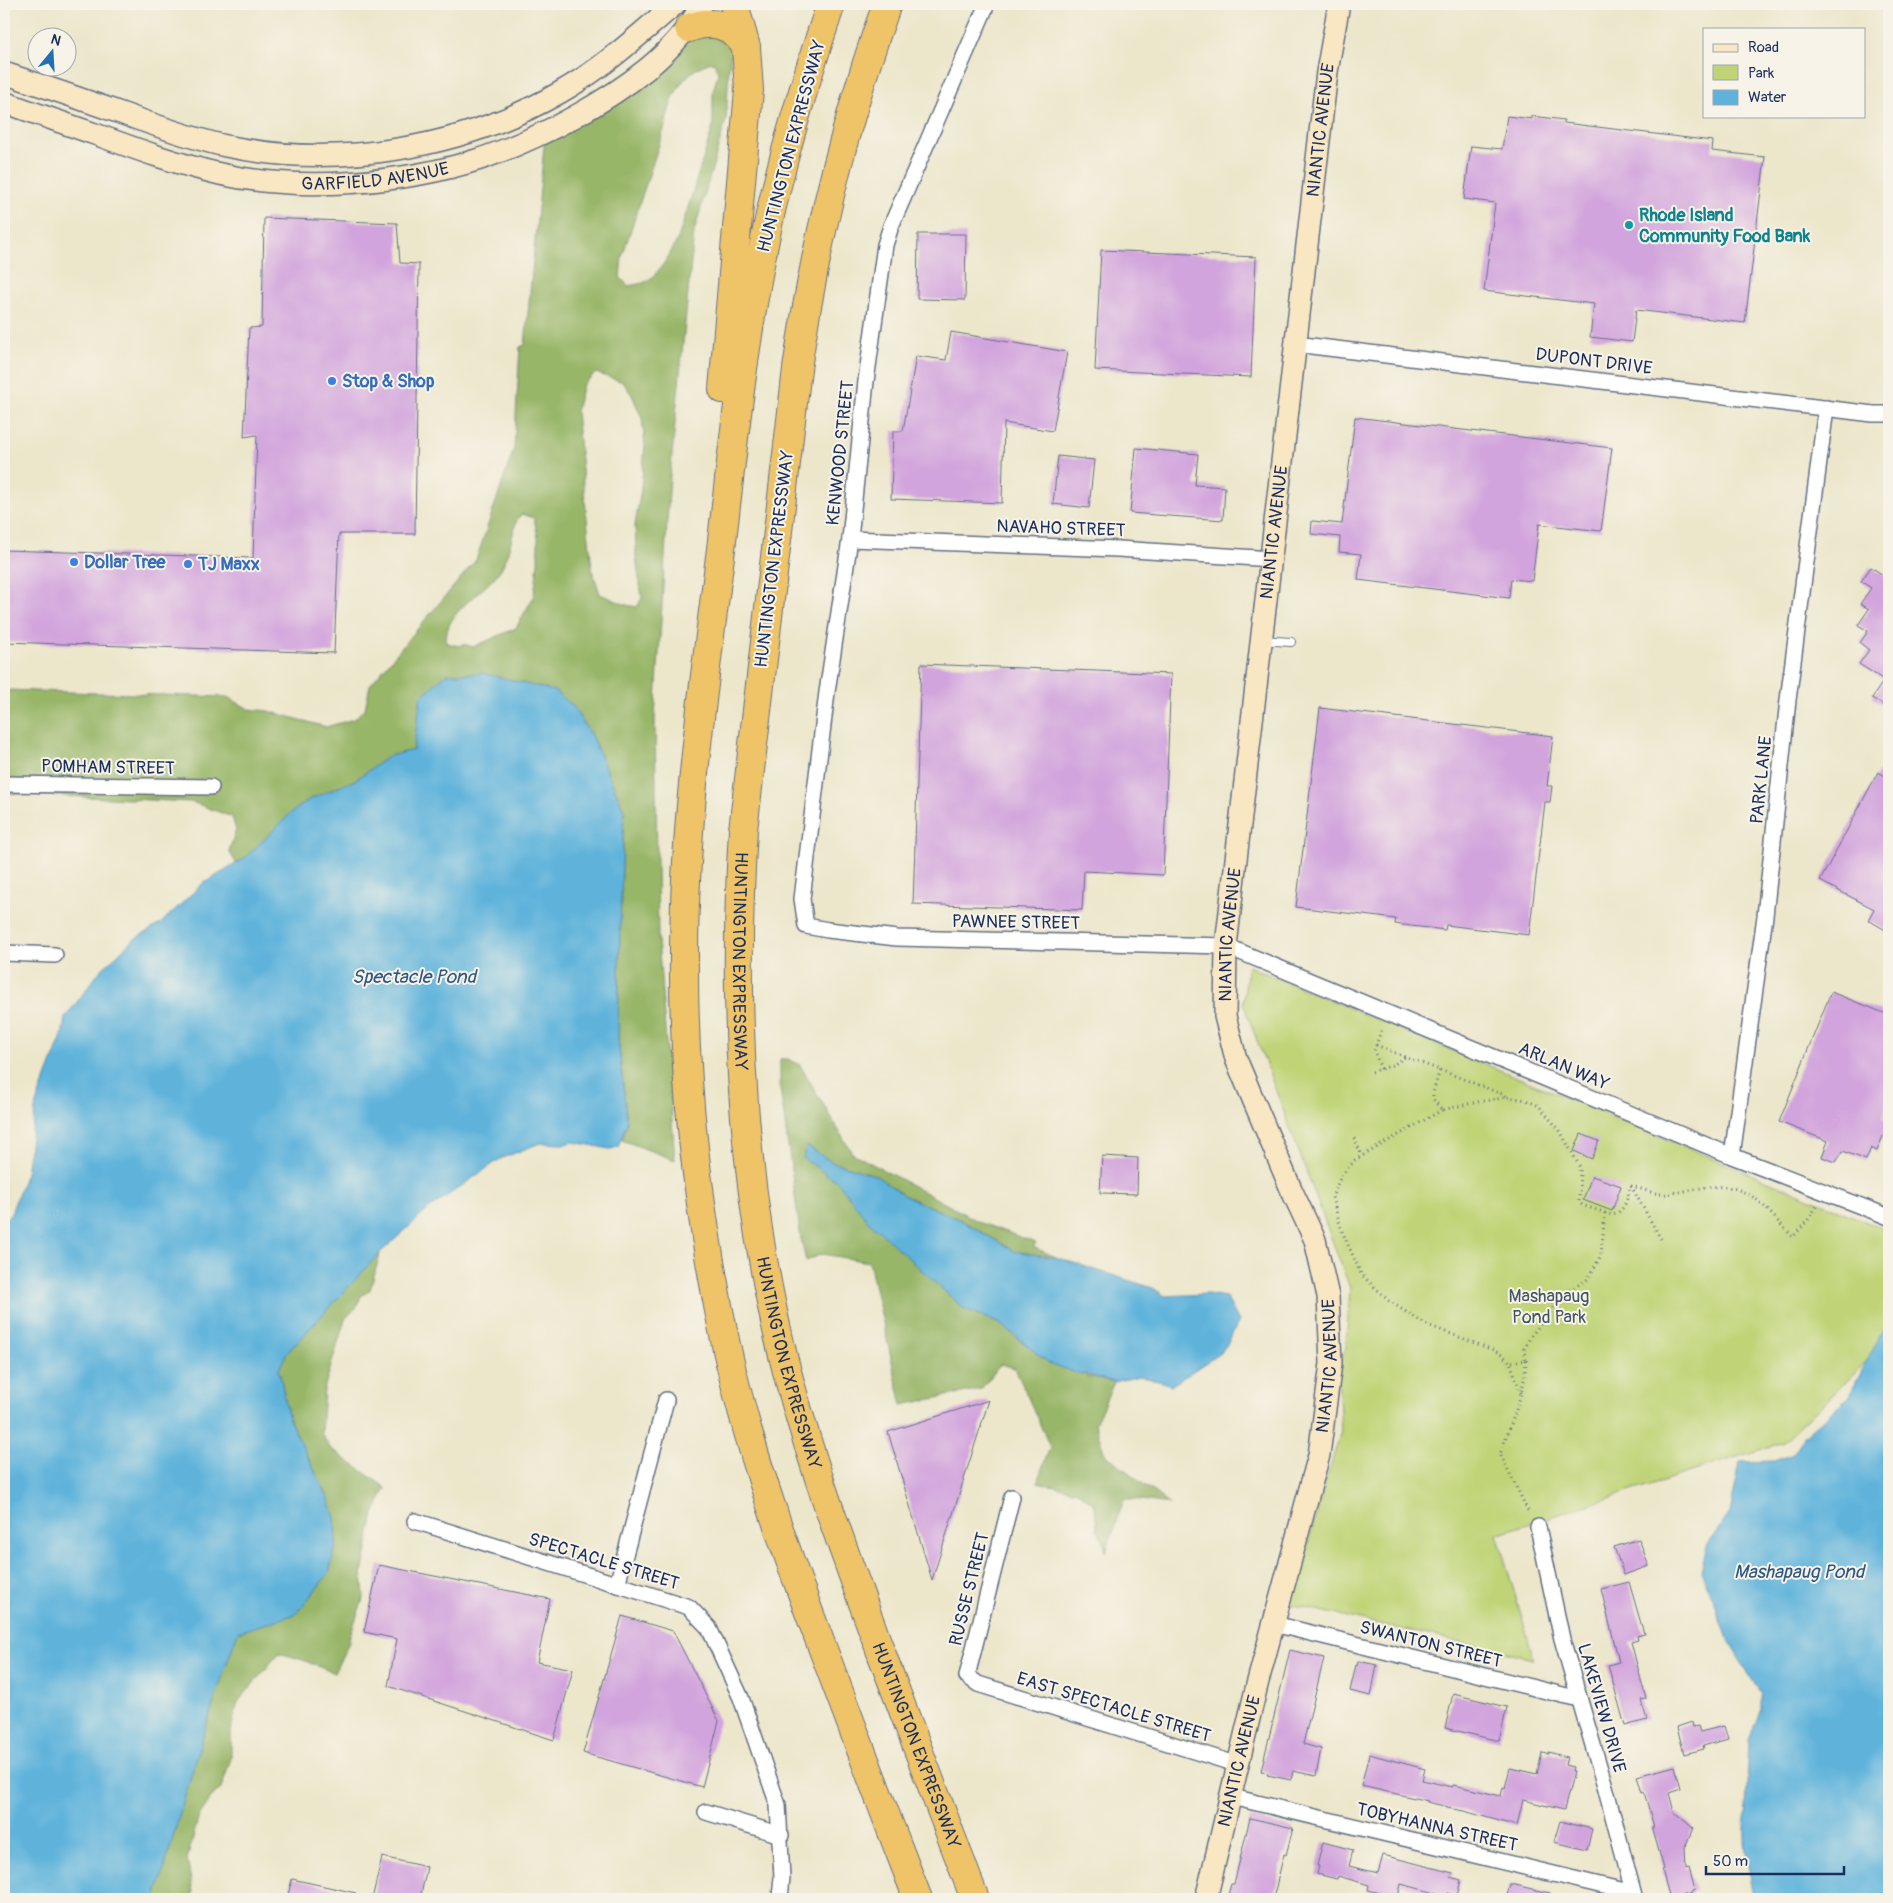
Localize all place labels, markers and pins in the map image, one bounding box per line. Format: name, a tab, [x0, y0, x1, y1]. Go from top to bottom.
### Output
place label: Rhode Island Community Food Bank	[1639, 204, 1811, 248]
marker: Rhode Island Community Food Bank	[1623, 219, 1635, 231]
place label: Stop & Shop	[342, 370, 435, 393]
marker: Stop & Shop	[326, 375, 338, 387]
place label: Dollar Tree	[84, 551, 167, 574]
place label: TJ Maxx	[197, 553, 260, 576]
marker: Dollar Tree	[68, 556, 80, 568]
marker: TJ Maxx	[182, 558, 194, 570]

